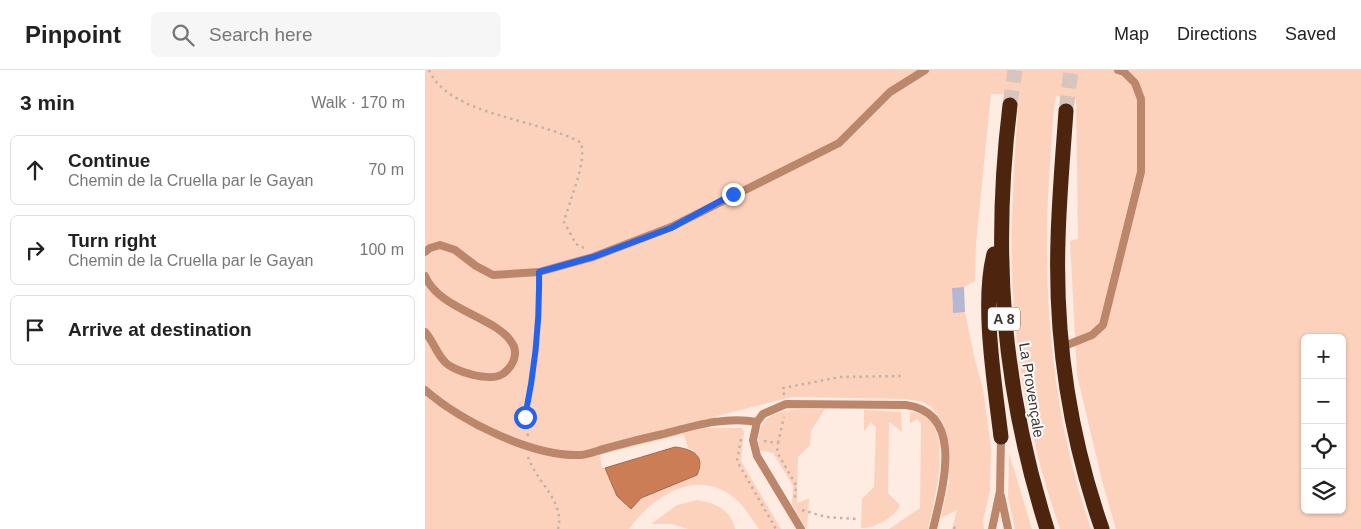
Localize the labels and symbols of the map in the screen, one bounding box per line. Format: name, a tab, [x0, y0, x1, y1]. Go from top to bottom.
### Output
route end	[722, 183, 745, 206]
road number: A 8	[988, 308, 1020, 330]
street label: La Provençale	[1016, 341, 1048, 439]
route start	[514, 406, 537, 429]

